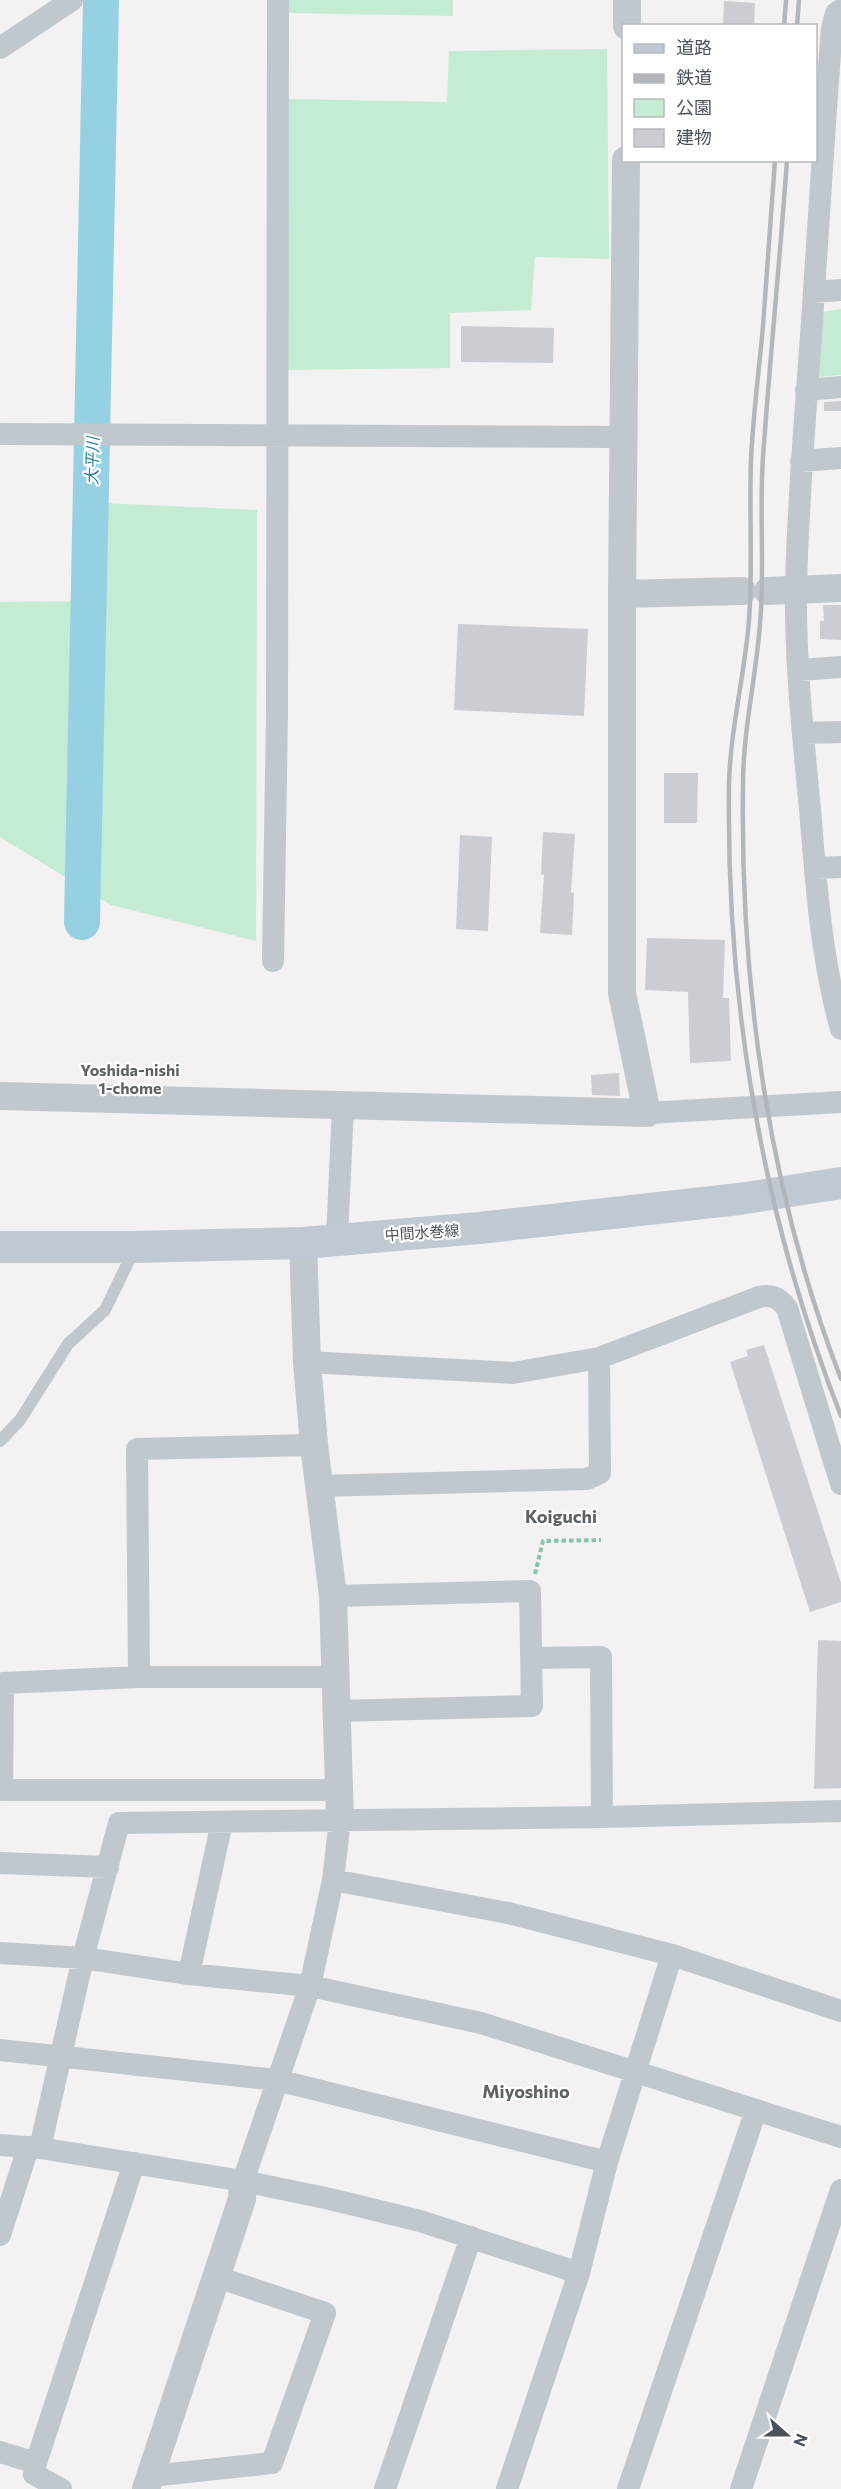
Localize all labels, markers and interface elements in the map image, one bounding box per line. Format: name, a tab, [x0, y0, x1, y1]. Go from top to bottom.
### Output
legend	[622, 24, 817, 162]
text: 道路	[676, 36, 712, 58]
text: 鉄道	[676, 66, 712, 88]
text: 公園	[676, 96, 712, 118]
text: 建物	[676, 126, 712, 148]
water label: 大平川	[82, 435, 101, 485]
district label: Yoshida-nishi 1-chome	[80, 1060, 180, 1097]
street label: 中間水巻線	[384, 1220, 460, 1244]
district label: Koiguchi	[525, 1505, 597, 1527]
district label: Miyoshino	[482, 2080, 570, 2102]
north arrow	[757, 2405, 817, 2465]
text: N	[790, 2432, 812, 2450]

